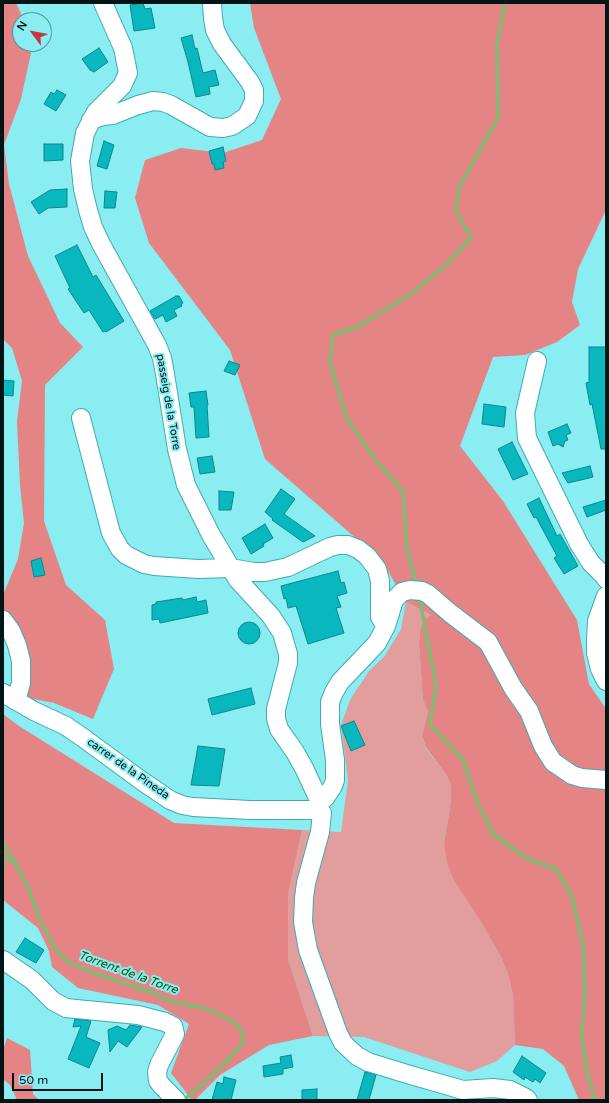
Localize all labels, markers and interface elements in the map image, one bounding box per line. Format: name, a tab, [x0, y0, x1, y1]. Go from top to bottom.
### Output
north arrow	[12, 12, 52, 52]
text: N	[14, 19, 30, 33]
street label: passeig de la Torre	[153, 353, 183, 451]
street label: carrer de la Pineda	[84, 736, 172, 802]
water label: Torrent de la Torre	[76, 948, 180, 998]
scale bar	[14, 1065, 105, 1091]
text: 50 m	[19, 1073, 48, 1087]

